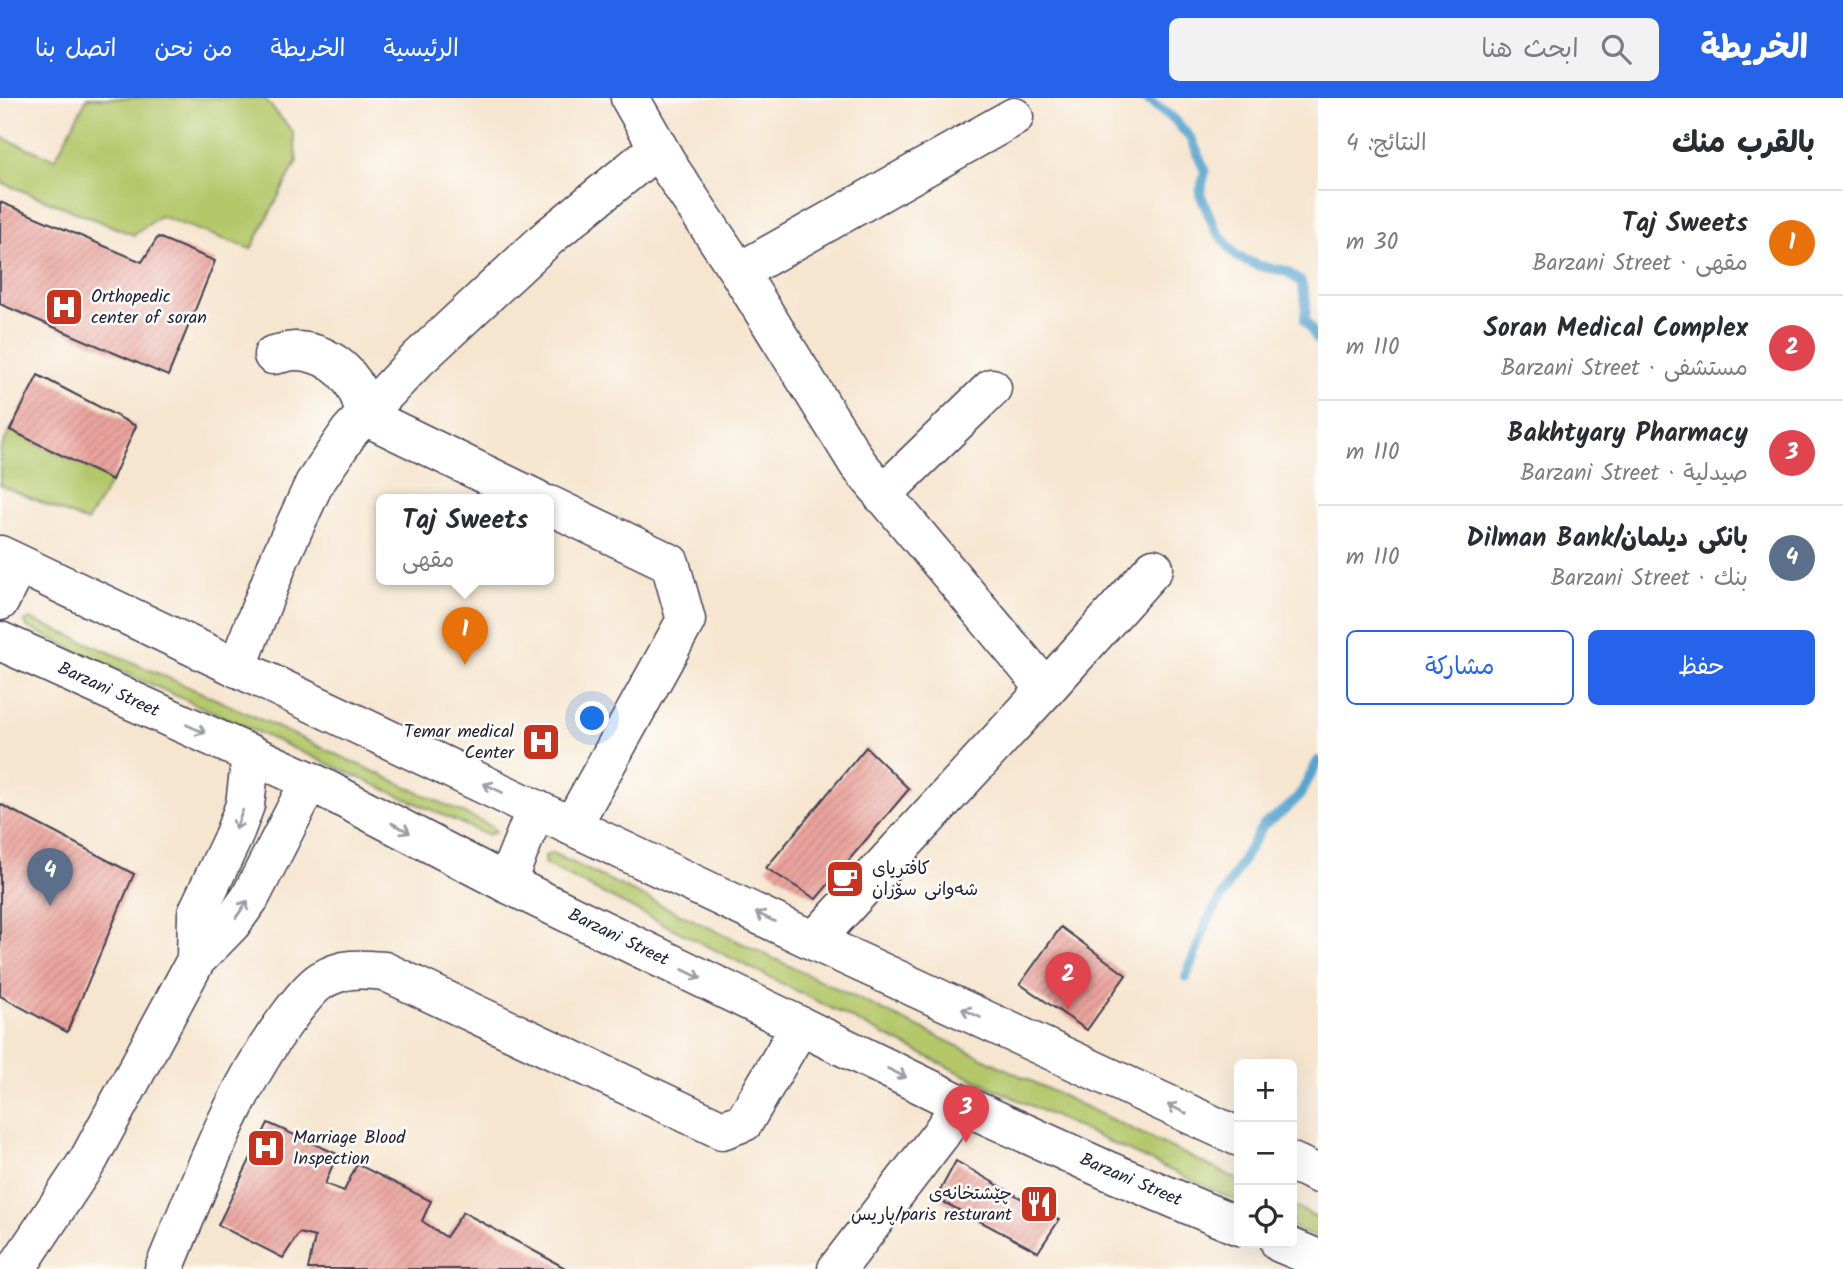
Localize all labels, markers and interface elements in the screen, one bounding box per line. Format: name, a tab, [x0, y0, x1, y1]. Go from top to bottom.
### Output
search box	[1169, 18, 1659, 81]
text: الخريطة	[1701, 23, 1808, 76]
text: ابحث هنا	[1481, 29, 1579, 71]
text: اتصل بنا	[35, 30, 116, 69]
text: من نحن	[154, 30, 233, 69]
text: الخريطة	[271, 30, 345, 69]
text: الرئيسية	[383, 30, 459, 69]
icon: search	[1597, 30, 1635, 68]
text: بالقرب منك	[1672, 120, 1815, 168]
text: النتائج: 4	[1346, 126, 1427, 162]
text: Taj Sweets	[1622, 203, 1748, 245]
text: 30 m	[1346, 225, 1398, 261]
text: 1	[1789, 225, 1795, 261]
text: مقهى · Barzani Street	[1532, 246, 1748, 282]
place label: Orthopedic center of soran	[91, 283, 207, 333]
hospital icon: Orthopedic center of soran	[43, 286, 85, 328]
text: Soran Medical Complex	[1484, 308, 1748, 350]
text: 110 m	[1346, 330, 1400, 366]
text: 2	[1785, 330, 1799, 366]
text: مستشفى · Barzani Street	[1501, 351, 1748, 387]
text: Bakhtyary Pharmacy	[1507, 413, 1748, 455]
text: 110 m	[1346, 435, 1400, 471]
text: 3	[1786, 435, 1798, 471]
text: صيدلية · Barzani Street	[1520, 456, 1748, 492]
popup	[376, 494, 554, 585]
text: Taj Sweets	[402, 500, 528, 542]
text: بانکی دیلمان/Dilman Bank	[1467, 518, 1748, 560]
text: 110 m	[1346, 540, 1400, 576]
text: 4	[1786, 540, 1798, 576]
text: مقهى	[402, 543, 455, 579]
text: بنك · Barzani Street	[1551, 561, 1748, 597]
pin: 1	[442, 607, 488, 665]
button: مشاركة	[1346, 630, 1574, 705]
button: حفظ	[1588, 630, 1815, 705]
street label: Barzani Street	[53, 654, 165, 726]
your location	[575, 701, 609, 735]
place label: Temar medical Center	[404, 718, 515, 768]
hospital icon: Temar medical Center	[520, 721, 562, 763]
one-way arrow	[185, 723, 207, 736]
one-way arrow	[482, 781, 503, 794]
one-way arrow	[232, 809, 245, 831]
one-way arrow	[390, 822, 411, 836]
pin: 4	[27, 848, 73, 906]
place label: کافتریای شەوانی سۆران	[872, 855, 978, 905]
cafe icon: کافتریای شەوانی سۆران	[824, 858, 866, 900]
one-way arrow	[235, 900, 249, 919]
street label: Barzani Street	[563, 901, 675, 975]
one-way arrow	[754, 910, 775, 923]
pin: 2	[1045, 952, 1091, 1010]
one-way arrow	[681, 967, 702, 981]
one-way arrow	[961, 1006, 982, 1019]
map controls	[1234, 1059, 1297, 1248]
button: +	[1234, 1059, 1297, 1122]
one-way arrow	[886, 1067, 907, 1081]
pin: 3	[943, 1085, 989, 1143]
one-way arrow	[1167, 1102, 1188, 1115]
button: −	[1234, 1122, 1297, 1185]
place label: Marriage Blood Inspection	[293, 1124, 406, 1174]
hospital icon: Marriage Blood Inspection	[245, 1127, 287, 1169]
street label: Barzani Street	[1075, 1145, 1188, 1215]
place label: چێشتخانەی پاریس/paris resturant	[851, 1180, 1013, 1230]
restaurant icon: چێشتخانەی پاریس/paris resturant	[1018, 1183, 1060, 1225]
button: locate	[1234, 1185, 1297, 1248]

